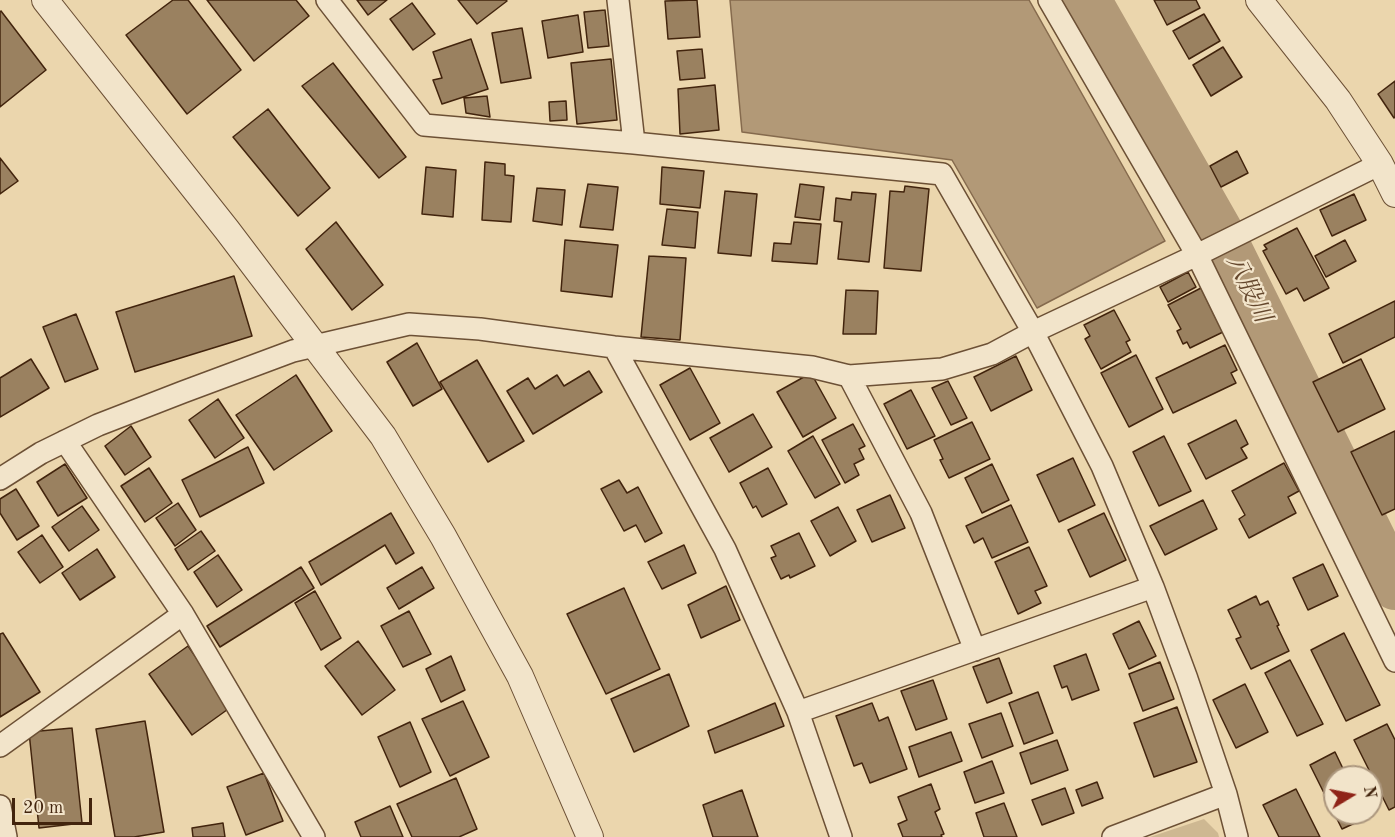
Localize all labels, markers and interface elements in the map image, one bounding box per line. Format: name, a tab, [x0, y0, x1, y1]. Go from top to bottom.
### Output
water label: 八股川	[1219, 250, 1277, 328]
north arrow	[1323, 765, 1383, 825]
text: N	[1360, 785, 1378, 800]
scale bar	[15, 786, 94, 824]
text: 20 m	[23, 799, 63, 817]

